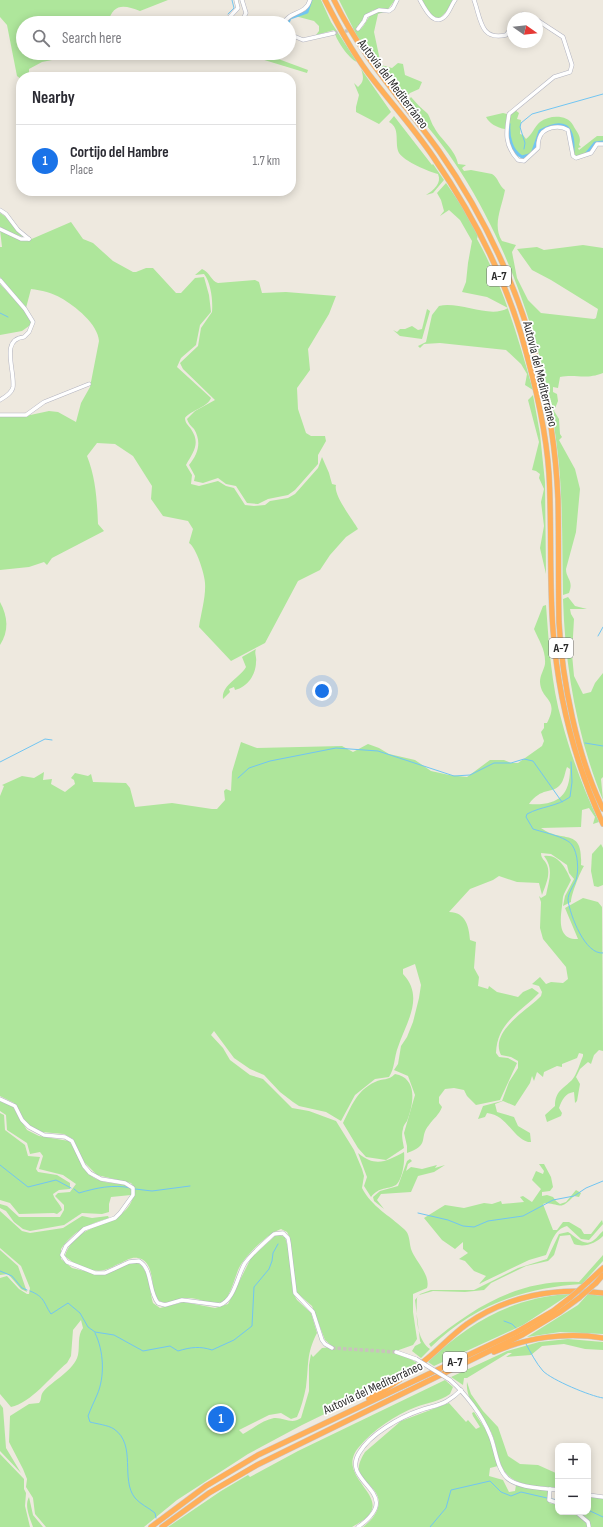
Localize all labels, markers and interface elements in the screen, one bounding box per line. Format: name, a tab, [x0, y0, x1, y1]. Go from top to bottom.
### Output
north arrow	[507, 12, 543, 48]
search box	[16, 16, 296, 60]
icon: search	[30, 27, 52, 49]
text: Search here	[62, 29, 122, 48]
street label: Autovía del Mediterráneo	[353, 35, 432, 132]
text: Nearby	[32, 88, 75, 108]
text: Cortijo del Hambre	[70, 143, 169, 162]
text: 1	[42, 153, 48, 169]
text: 1.7 km	[252, 153, 280, 169]
text: Place	[70, 162, 93, 178]
road number: A-7	[487, 266, 511, 286]
street label: Autovía del Mediterráneo	[519, 319, 561, 428]
road number: A-7	[549, 638, 573, 658]
your location	[312, 681, 332, 701]
road number: A-7	[443, 1352, 467, 1372]
street label: Autovía del Mediterráneo	[320, 1358, 425, 1419]
pin: 1	[208, 1404, 234, 1434]
map controls	[555, 1443, 591, 1515]
button: +	[555, 1443, 591, 1479]
button: −	[555, 1479, 591, 1515]

